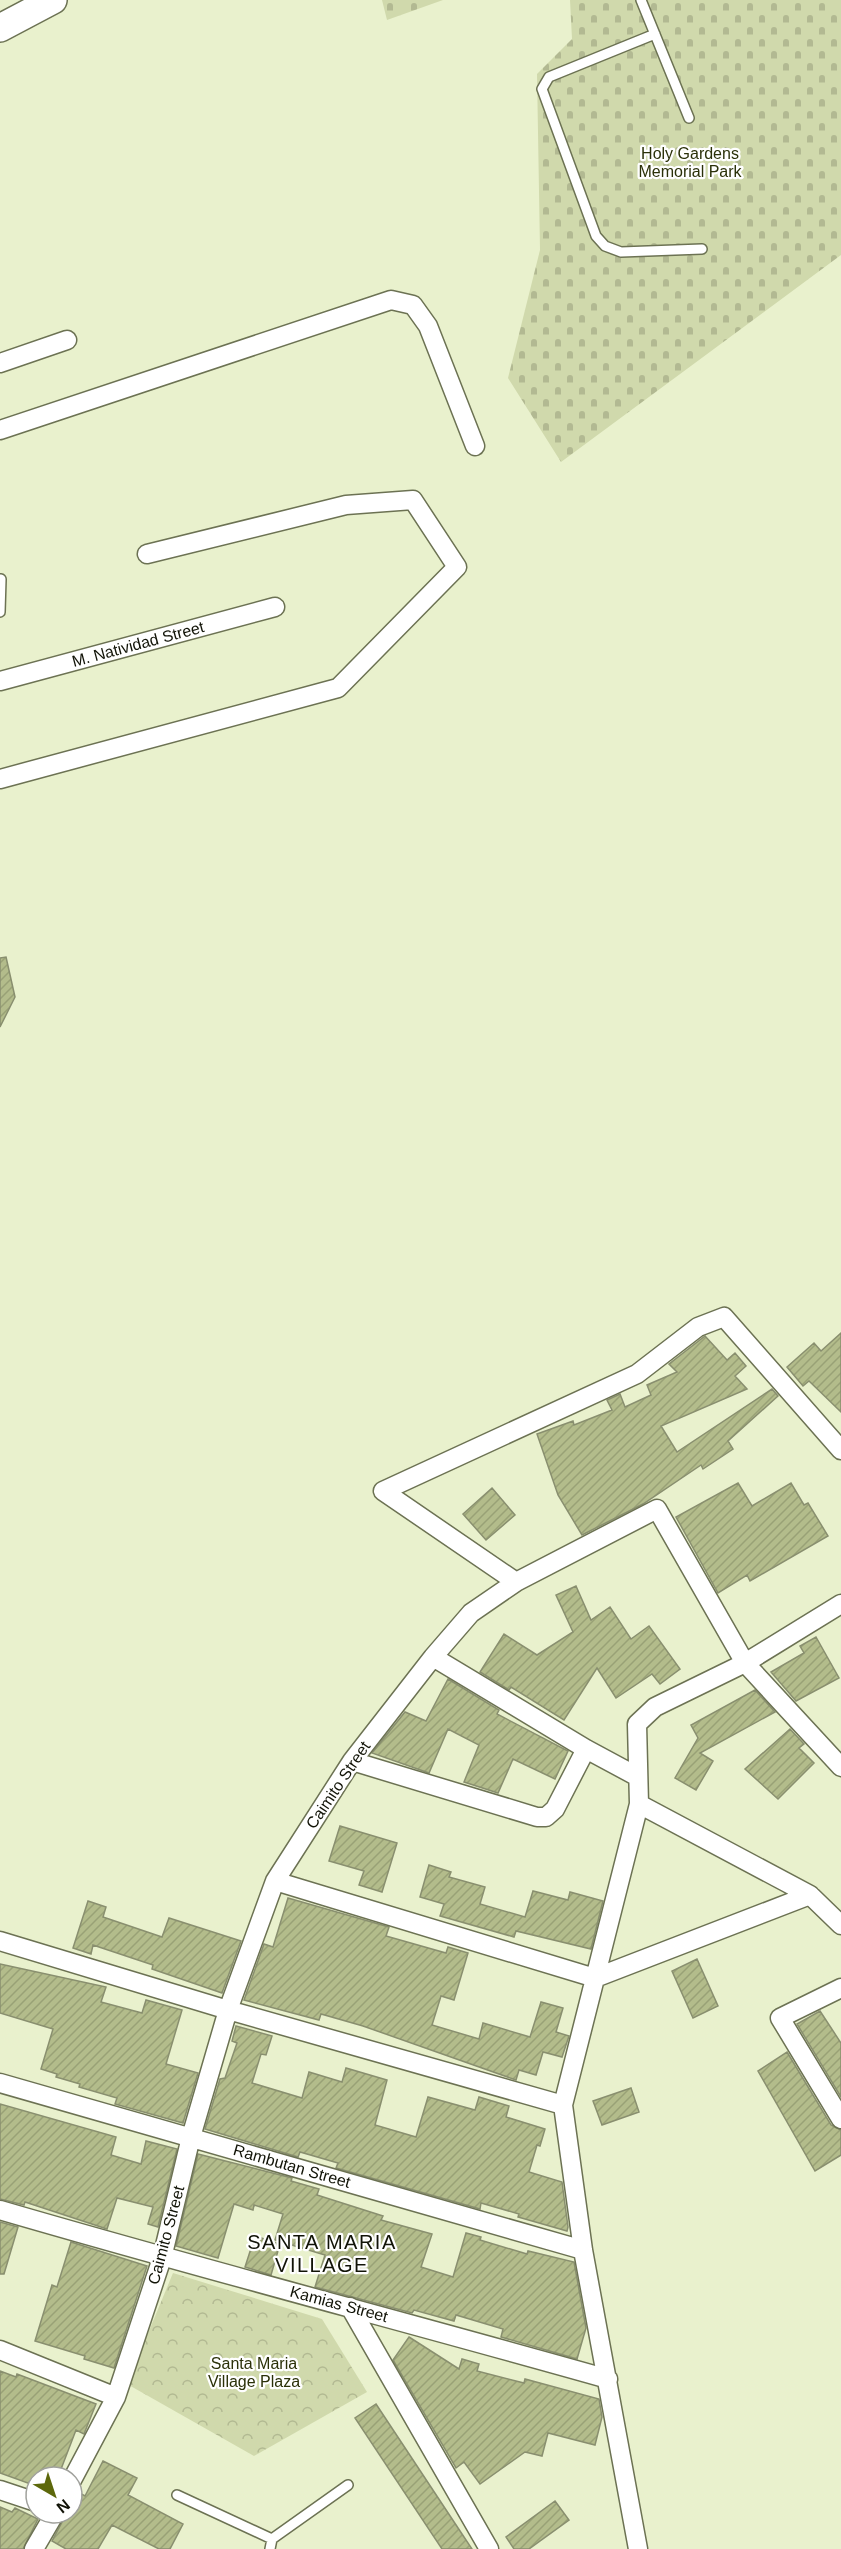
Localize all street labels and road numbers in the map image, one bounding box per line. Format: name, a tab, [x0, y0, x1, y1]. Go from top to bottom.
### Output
street label: M. Natividad Street	[70, 618, 206, 670]
street label: Caimito Street	[303, 1738, 374, 1832]
street label: Rambutan Street	[232, 2141, 353, 2191]
street label: Caimito Street	[145, 2183, 187, 2286]
street label: Kamias Street	[288, 2283, 390, 2325]

